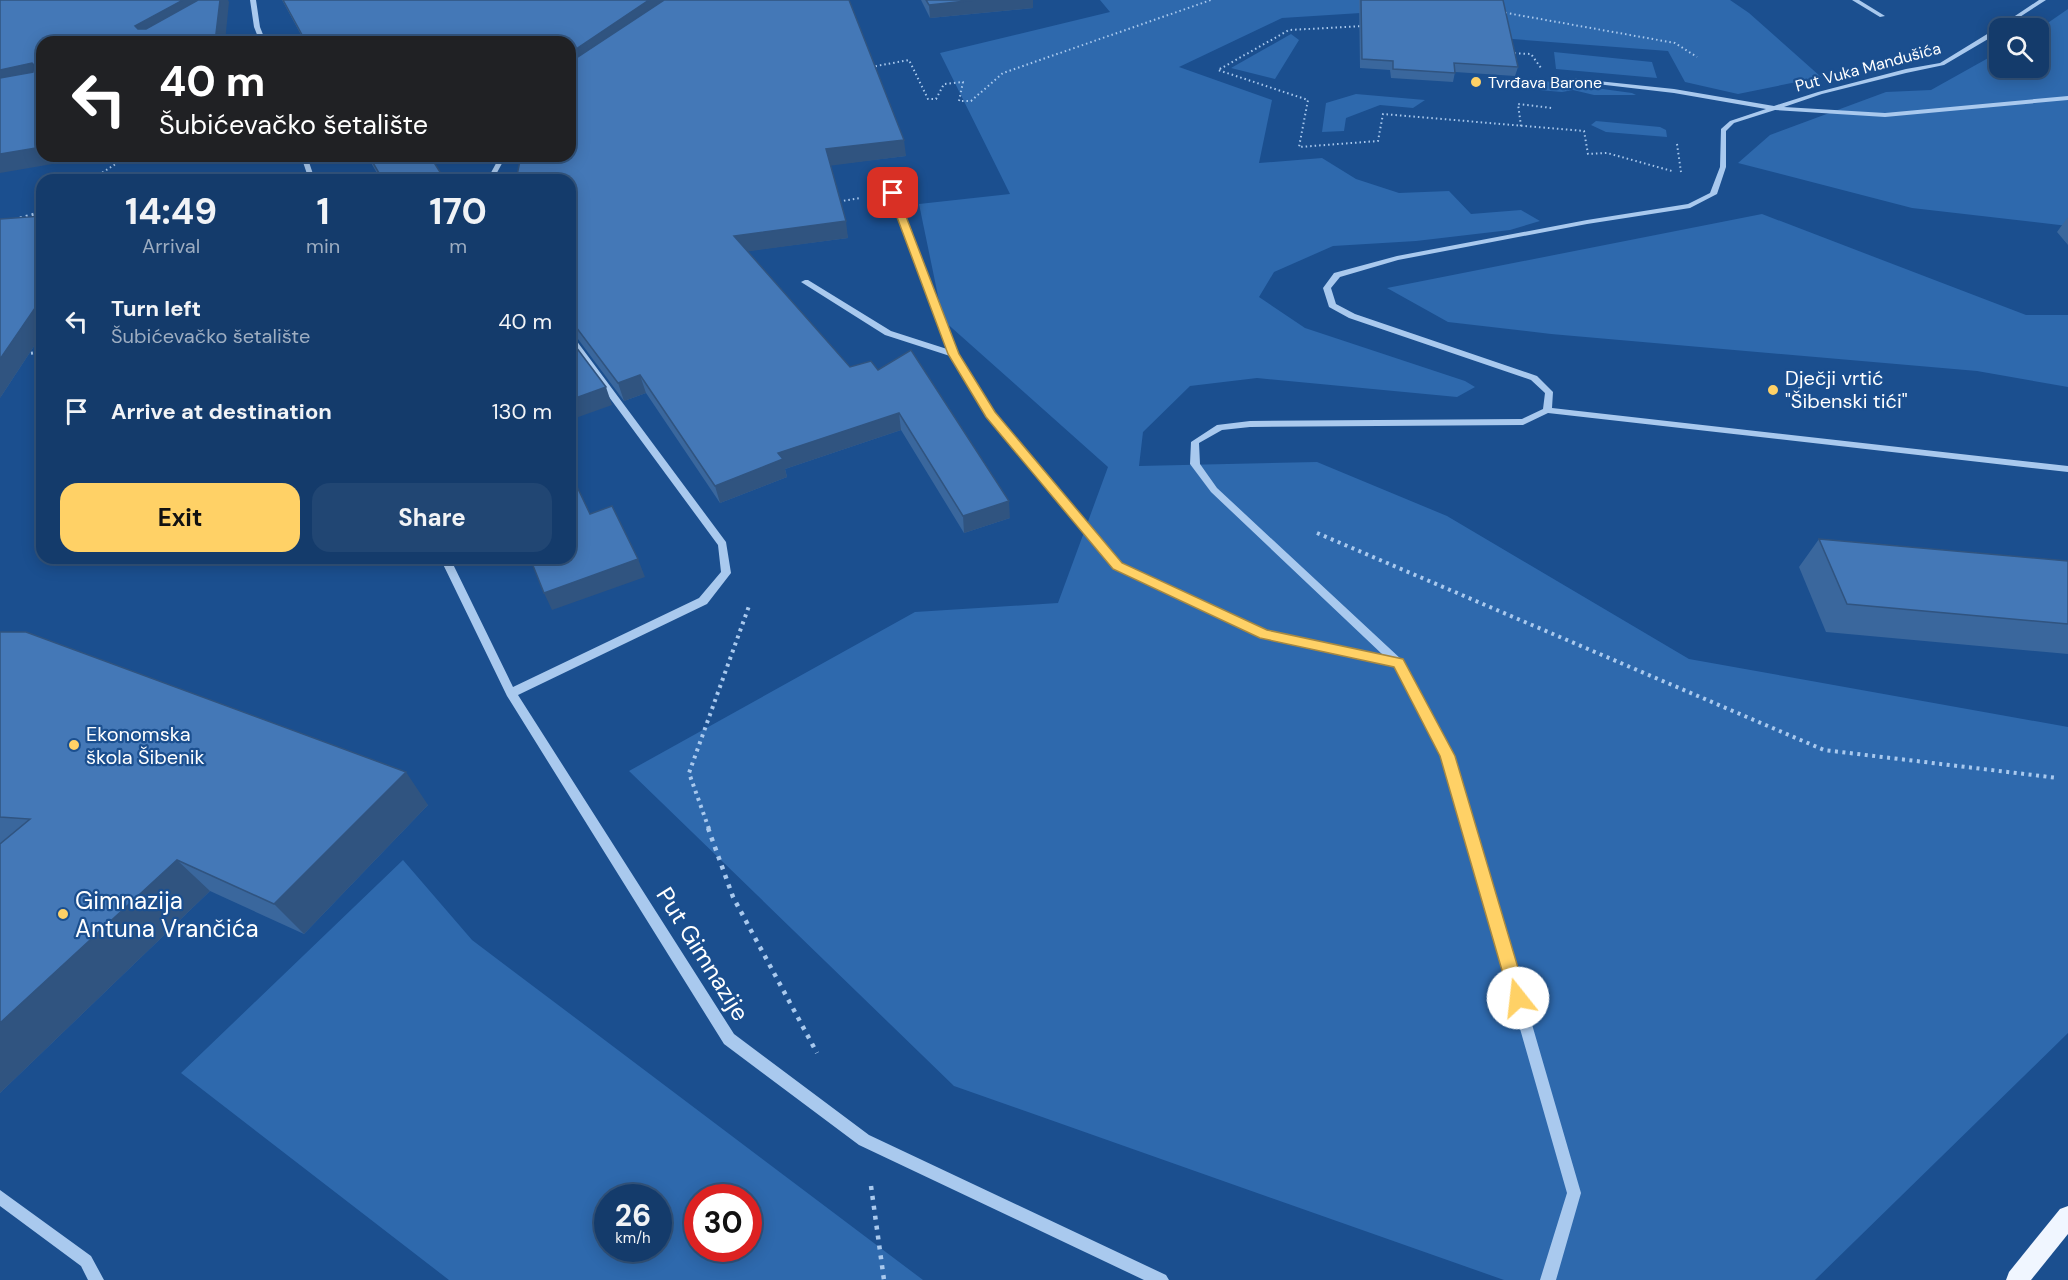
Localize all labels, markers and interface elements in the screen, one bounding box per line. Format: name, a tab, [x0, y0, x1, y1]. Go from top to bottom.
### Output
map controls	[1989, 18, 2049, 78]
button: search	[1989, 18, 2049, 78]
street label: Put Vuka Mandušića	[1793, 37, 1943, 97]
text: 40 m	[159, 54, 265, 109]
icon: left	[60, 60, 138, 138]
place label: Tvrđava Barone	[1488, 72, 1602, 93]
marker: Tvrđava Barone	[1469, 75, 1483, 89]
text: Šubićevačko šetalište	[159, 107, 428, 142]
pin	[867, 167, 918, 218]
icon: arrive	[876, 176, 909, 209]
text: 14:49	[125, 188, 217, 235]
text: 1	[317, 188, 330, 235]
text: 170	[429, 188, 487, 235]
text: Arrival	[142, 233, 200, 259]
text: min	[306, 233, 340, 259]
text: m	[449, 233, 467, 259]
text: Turn left	[111, 294, 201, 323]
icon: left	[60, 305, 93, 338]
text: 40 m	[498, 307, 552, 336]
text: Šubićevačko šetalište	[111, 323, 310, 349]
place label: Dječji vrtić "Šibenski tići"	[1785, 365, 1908, 414]
marker: Dječji vrtić "Šibenski tići"	[1766, 383, 1780, 397]
icon: arrive	[60, 395, 93, 428]
text: Arrive at destination	[111, 397, 332, 426]
text: 130 m	[492, 397, 552, 426]
button: Exit	[60, 483, 300, 552]
button: Share	[312, 483, 552, 552]
place label: Ekonomska škola Šibenik	[86, 721, 205, 770]
marker: Ekonomska škola Šibenik	[67, 738, 81, 752]
street label: Put Gimnazije	[650, 881, 756, 1027]
place label: Gimnazija Antuna Vrančića	[75, 885, 258, 944]
marker: Gimnazija Antuna Vrančića	[56, 907, 70, 921]
position arrow	[1486, 966, 1550, 1030]
speed limit sign: 30	[684, 1184, 762, 1262]
text: 26	[615, 1196, 651, 1235]
text: km/h	[615, 1228, 651, 1248]

